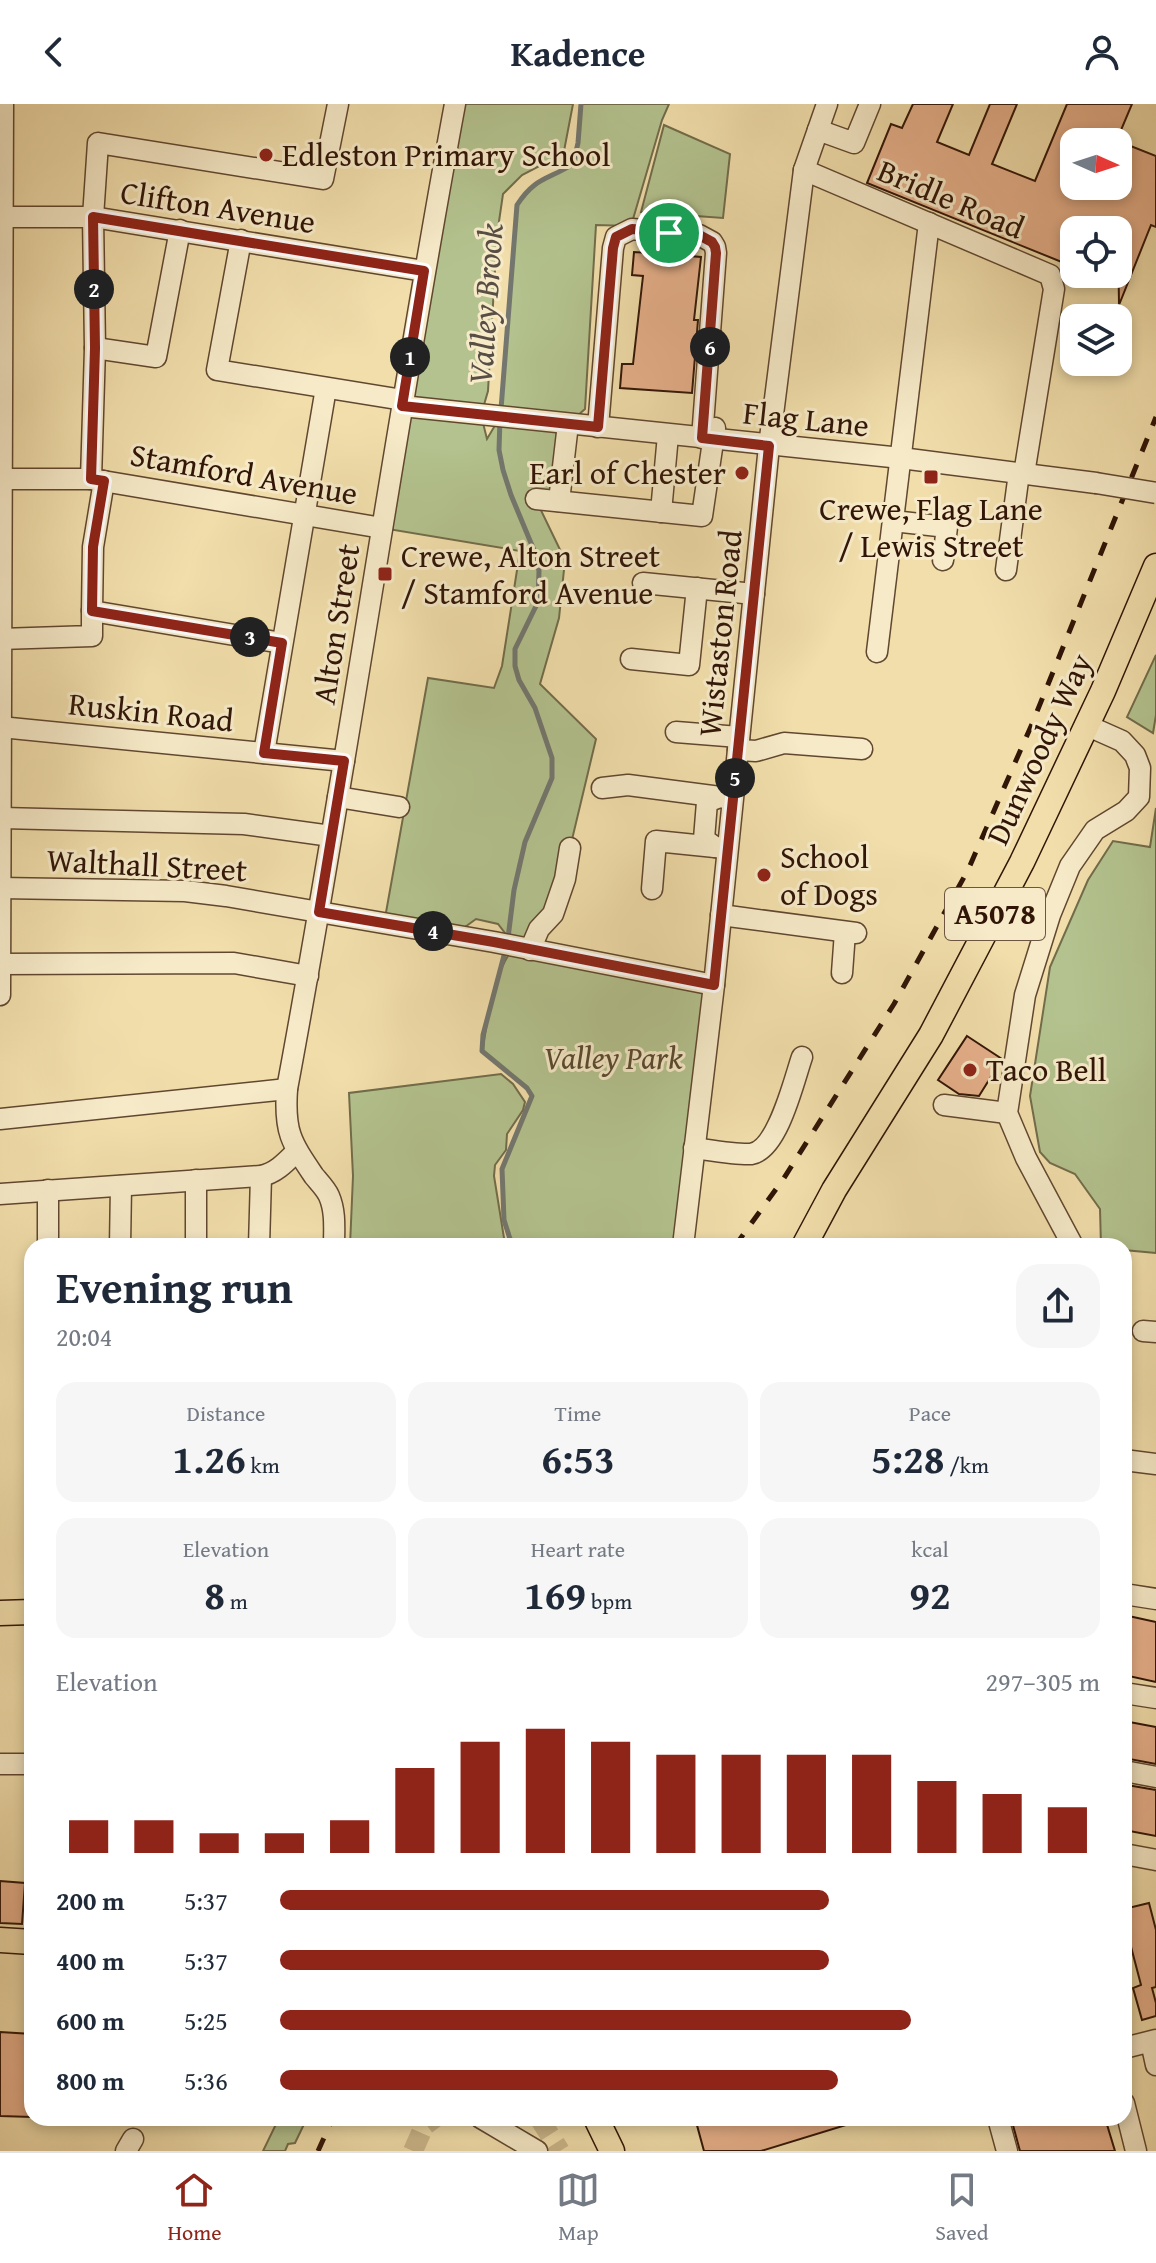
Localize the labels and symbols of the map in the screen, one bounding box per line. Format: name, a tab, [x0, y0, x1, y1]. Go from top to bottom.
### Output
north arrow	[1060, 128, 1132, 200]
place label: Edleston Primary School	[282, 131, 610, 178]
marker: Edleston Primary School	[257, 146, 275, 164]
street label: Bridle Road	[870, 147, 1032, 251]
street label: Clifton Avenue	[117, 168, 319, 245]
pin	[635, 199, 703, 267]
water label: Valley Brook	[454, 221, 515, 386]
pin: 2	[74, 269, 114, 309]
pin: 6	[690, 327, 730, 367]
pin: 1	[390, 337, 430, 377]
street label: Flag Lane	[741, 389, 871, 448]
street label: Stamford Avenue	[127, 430, 361, 517]
place label: Earl of Chester	[529, 449, 726, 496]
marker: Earl of Chester	[733, 464, 751, 482]
marker: Crewe, Flag Lane / Lewis Street	[922, 468, 940, 486]
place label: Crewe, Flag Lane / Lewis Street	[819, 485, 1043, 569]
street label: Wistaston Road	[685, 527, 754, 739]
place label: Crewe, Alton Street / Stamford Avenue	[401, 532, 660, 616]
street label: Alton Street	[300, 540, 371, 708]
marker: Crewe, Alton Street / Stamford Avenue	[376, 565, 394, 583]
pin: 3	[230, 617, 270, 657]
street label: Dunwoody Way	[974, 645, 1104, 852]
street label: Ruskin Road	[66, 679, 236, 744]
pin: 5	[715, 758, 755, 798]
place label: School of Dogs	[780, 833, 878, 917]
street label: Walthall Street	[46, 836, 248, 893]
marker: School of Dogs	[755, 866, 773, 884]
road number: A5078	[945, 888, 1045, 940]
pin: 4	[413, 911, 453, 951]
park label: Valley Park	[543, 1034, 683, 1081]
place label: Taco Bell	[986, 1046, 1107, 1093]
marker: Taco Bell	[961, 1061, 979, 1079]

